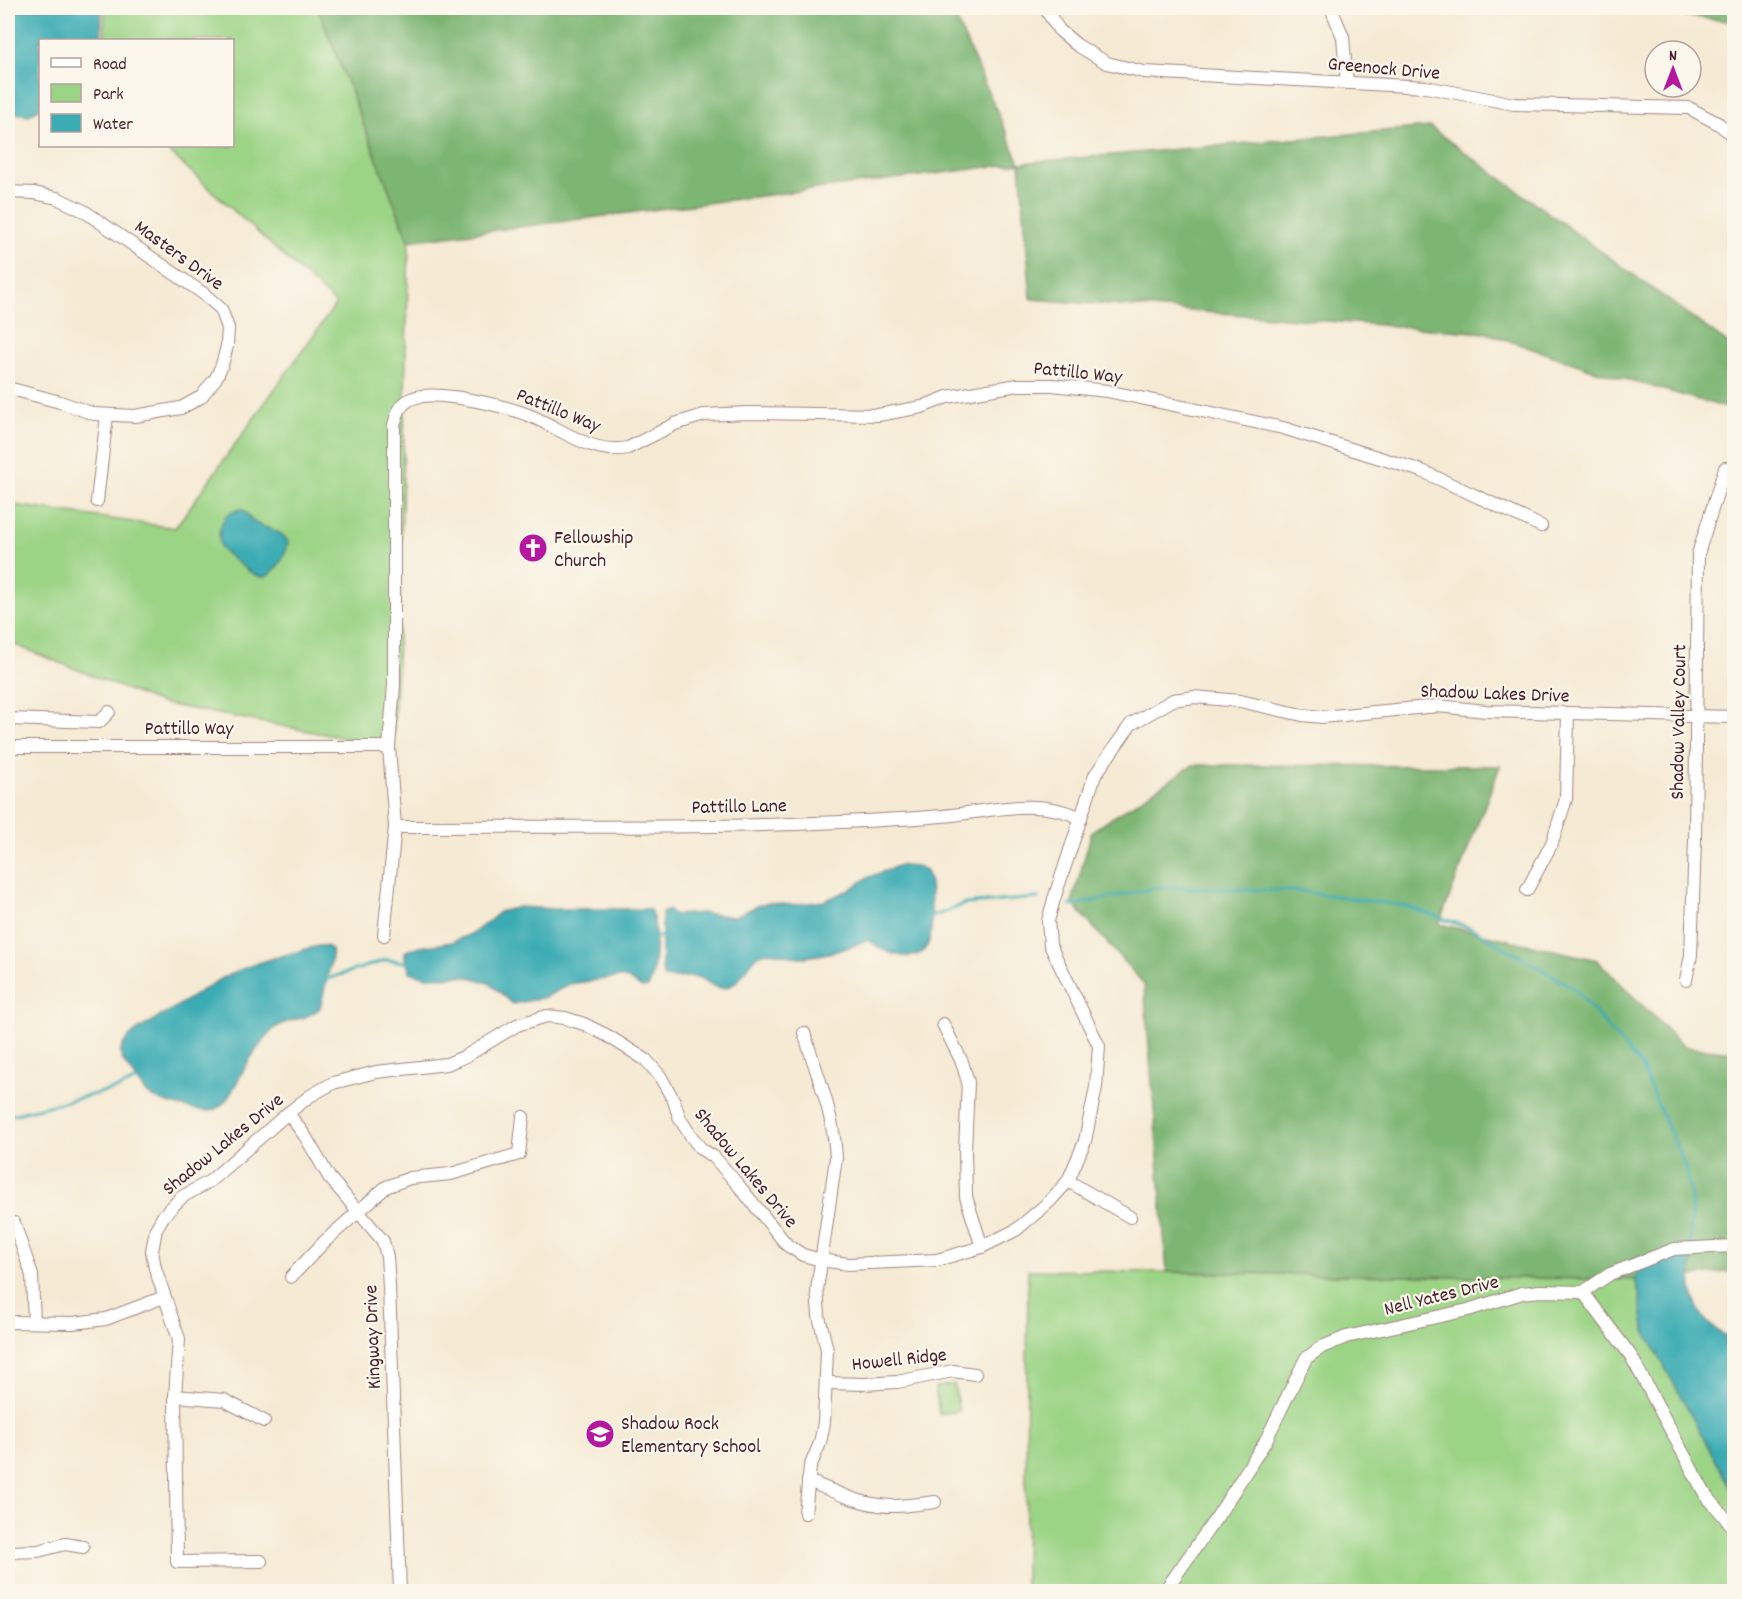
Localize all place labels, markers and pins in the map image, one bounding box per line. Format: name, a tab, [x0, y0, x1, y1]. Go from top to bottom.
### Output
place label: Fellowship Church	[554, 525, 633, 576]
church icon: Fellowship Church	[517, 532, 549, 564]
place label: Shadow Rock Elementary School	[621, 1411, 761, 1462]
school or university icon: Shadow Rock Elementary School	[584, 1418, 616, 1450]

